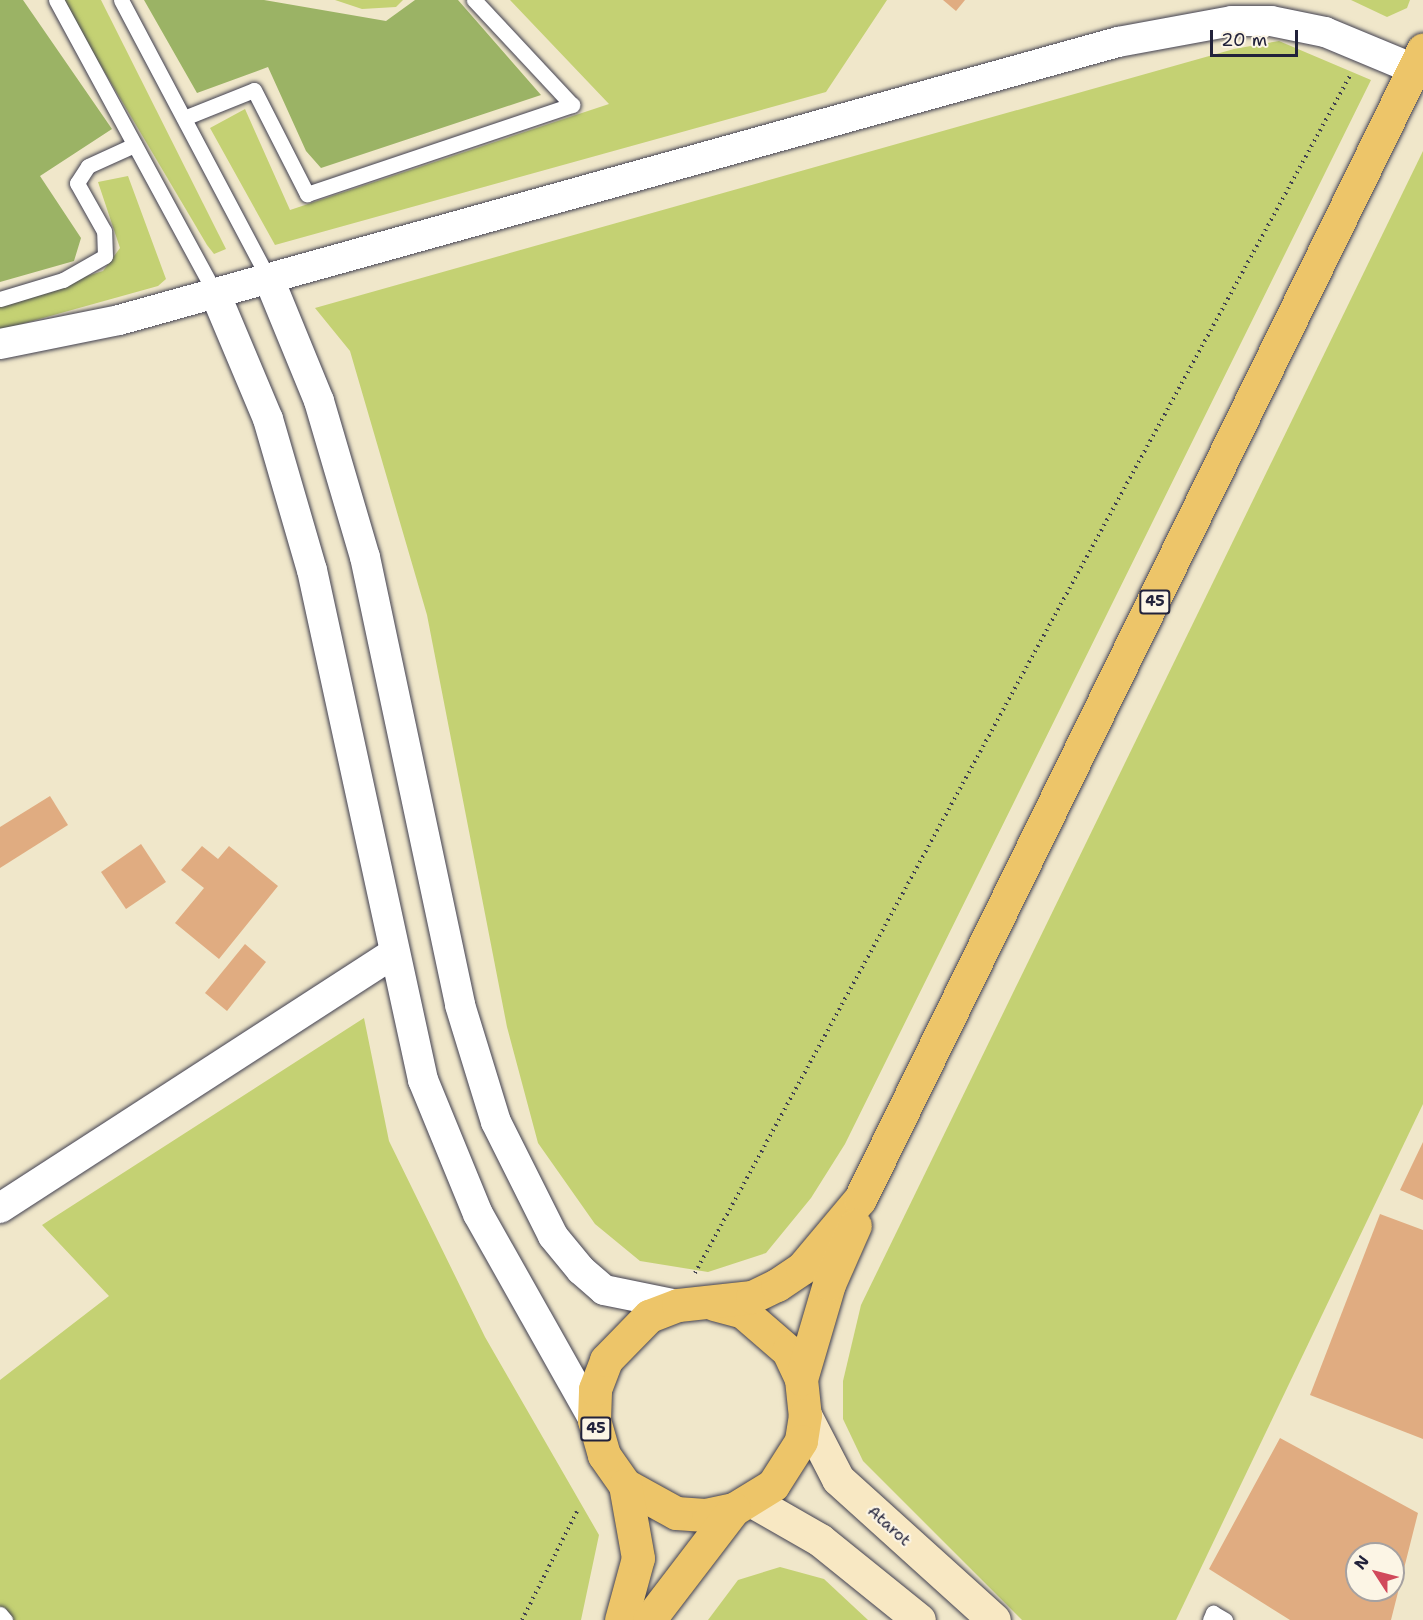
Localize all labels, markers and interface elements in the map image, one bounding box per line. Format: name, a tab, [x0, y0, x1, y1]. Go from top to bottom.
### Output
scale bar	[1213, 18, 1302, 56]
text: 20 m	[1221, 28, 1267, 52]
road number: 45	[1138, 590, 1172, 614]
road number: 45	[580, 1417, 612, 1441]
street label: Atarot	[864, 1502, 914, 1550]
north arrow	[1345, 1542, 1405, 1602]
text: N	[1349, 1551, 1374, 1574]

